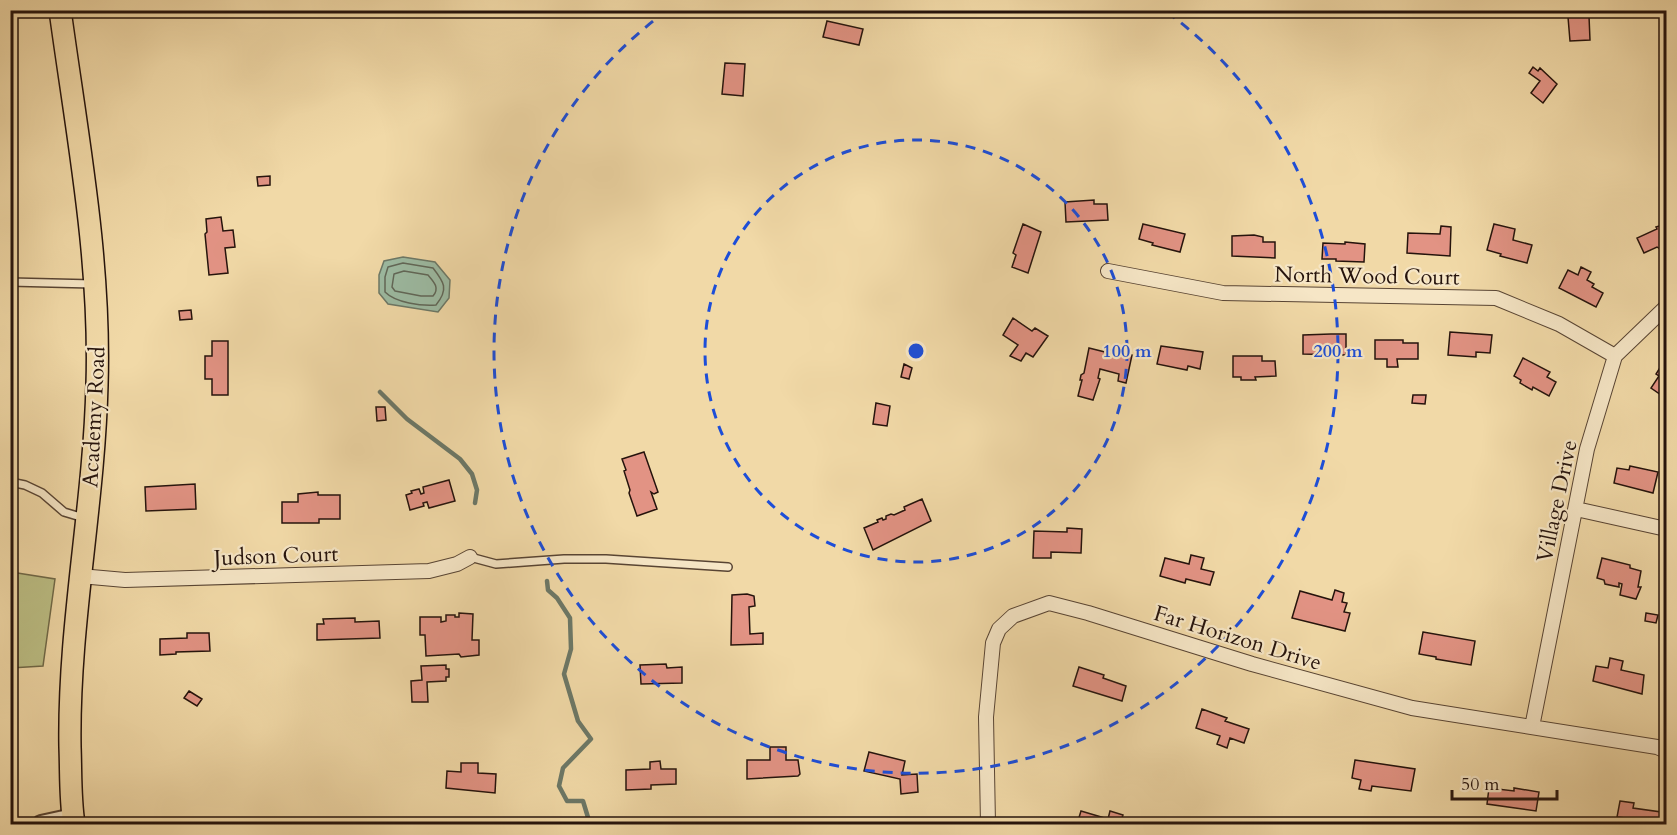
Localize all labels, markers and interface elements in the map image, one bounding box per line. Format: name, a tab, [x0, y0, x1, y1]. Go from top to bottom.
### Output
street label: North Wood Court	[1274, 259, 1460, 293]
text: 100 m	[1102, 339, 1152, 364]
text: 200 m	[1313, 339, 1363, 364]
centre of rings	[906, 341, 926, 361]
street label: Academy Road	[75, 345, 113, 488]
street label: Village Drive	[1529, 437, 1585, 565]
street label: Judson Court	[210, 539, 339, 573]
street label: Far Horizon Drive	[1150, 598, 1325, 678]
scale bar	[1452, 763, 1557, 801]
text: 50 m	[1461, 772, 1500, 797]

